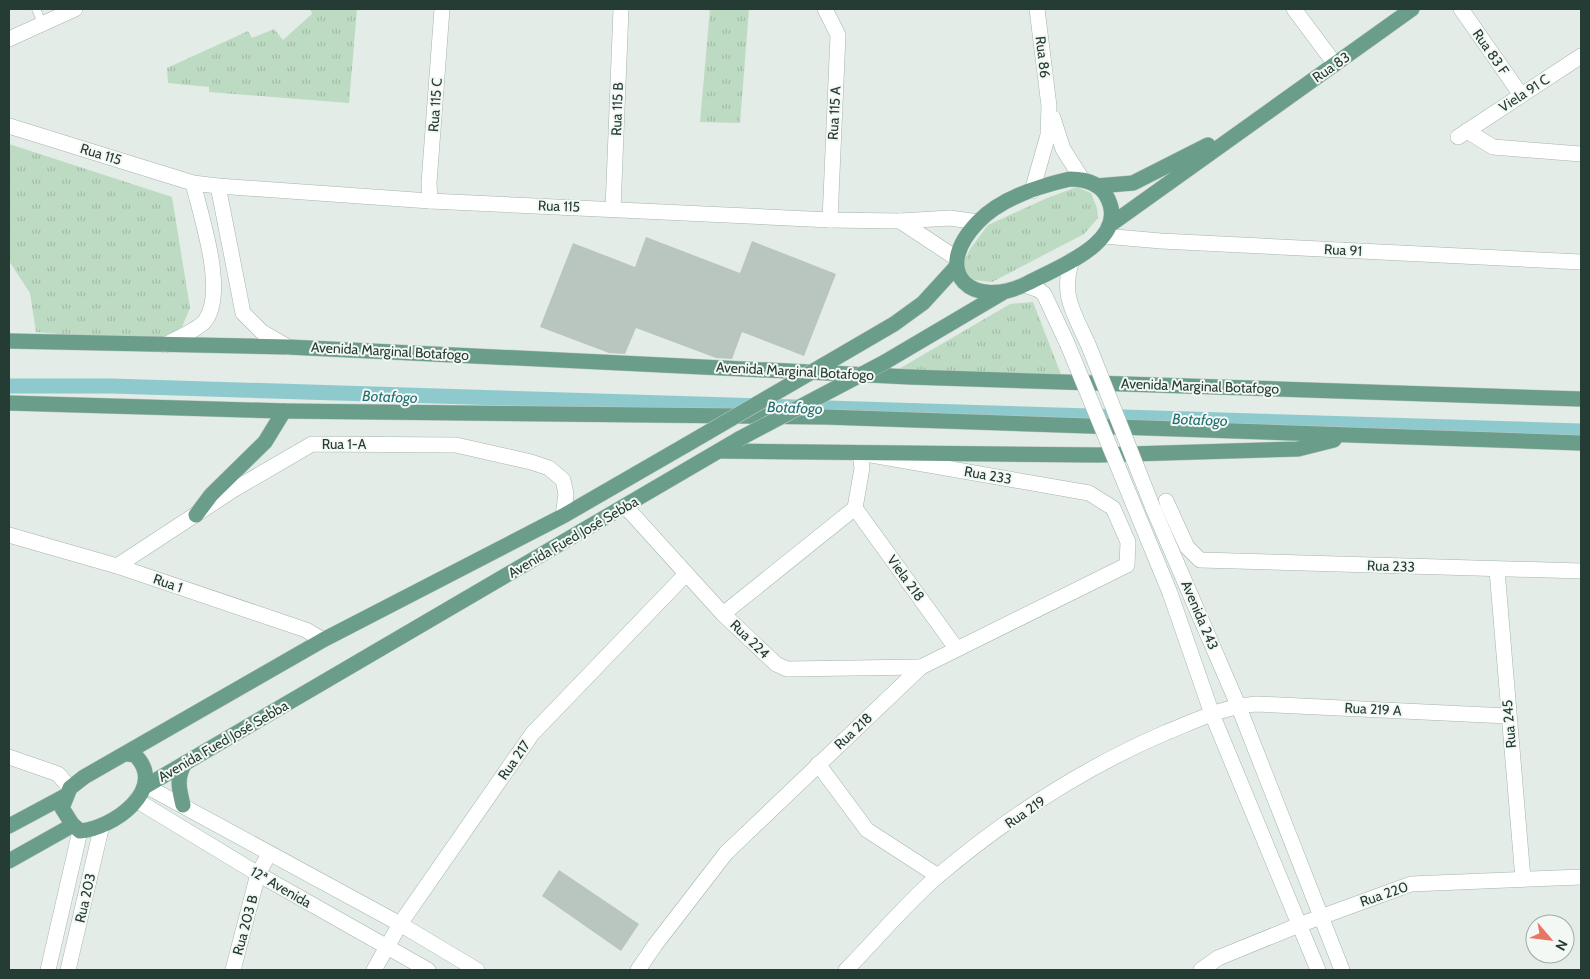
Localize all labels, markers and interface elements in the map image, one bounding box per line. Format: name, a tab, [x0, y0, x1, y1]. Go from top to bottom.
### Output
street label: Rua 83 F	[1469, 26, 1514, 79]
street label: Rua 86	[1032, 35, 1054, 79]
street label: Rua 83	[1309, 48, 1353, 86]
street label: Viela 91 C	[1495, 70, 1553, 116]
street label: Rua 115 C	[424, 77, 446, 133]
street label: Rua 115 B	[607, 82, 627, 136]
street label: Rua 115 A	[824, 85, 844, 140]
street label: Rua 115	[78, 139, 124, 169]
street label: Rua 115	[538, 196, 580, 216]
street label: Rua 91	[1324, 240, 1362, 260]
street label: Avenida Marginal Botafogo	[311, 338, 470, 364]
street label: Avenida Marginal Botafogo	[716, 358, 875, 384]
street label: Avenida Marginal Botafogo	[1121, 374, 1280, 398]
water label: Botafogo	[362, 387, 418, 407]
water label: Botafogo	[767, 398, 823, 418]
water label: Botafogo	[1172, 410, 1228, 430]
street label: Rua 1-A	[322, 435, 367, 453]
street label: Rua 233	[963, 462, 1013, 488]
street label: Avenida Fued José Sebba	[505, 492, 642, 582]
street label: Viela 218	[883, 551, 929, 605]
street label: Rua 233	[1367, 556, 1415, 576]
street label: Rua 1	[151, 570, 185, 596]
street label: Avenida 243	[1177, 578, 1223, 652]
street label: Rua 224	[726, 616, 774, 662]
street label: Avenida Fued José Sebba	[155, 696, 292, 786]
street label: Rua 219 A	[1344, 699, 1402, 720]
street label: Rua 245	[1498, 699, 1520, 749]
street label: Rua 218	[830, 709, 876, 753]
street label: Rua 217	[494, 737, 534, 783]
street label: Rua 219	[1001, 792, 1049, 832]
street label: 12ª Avenida	[247, 862, 315, 912]
street label: Rua 203	[71, 872, 99, 924]
street label: Rua 220	[1357, 877, 1411, 911]
street label: Rua 203 B	[228, 893, 262, 957]
north arrow	[1525, 914, 1575, 964]
text: N	[1551, 937, 1572, 954]

